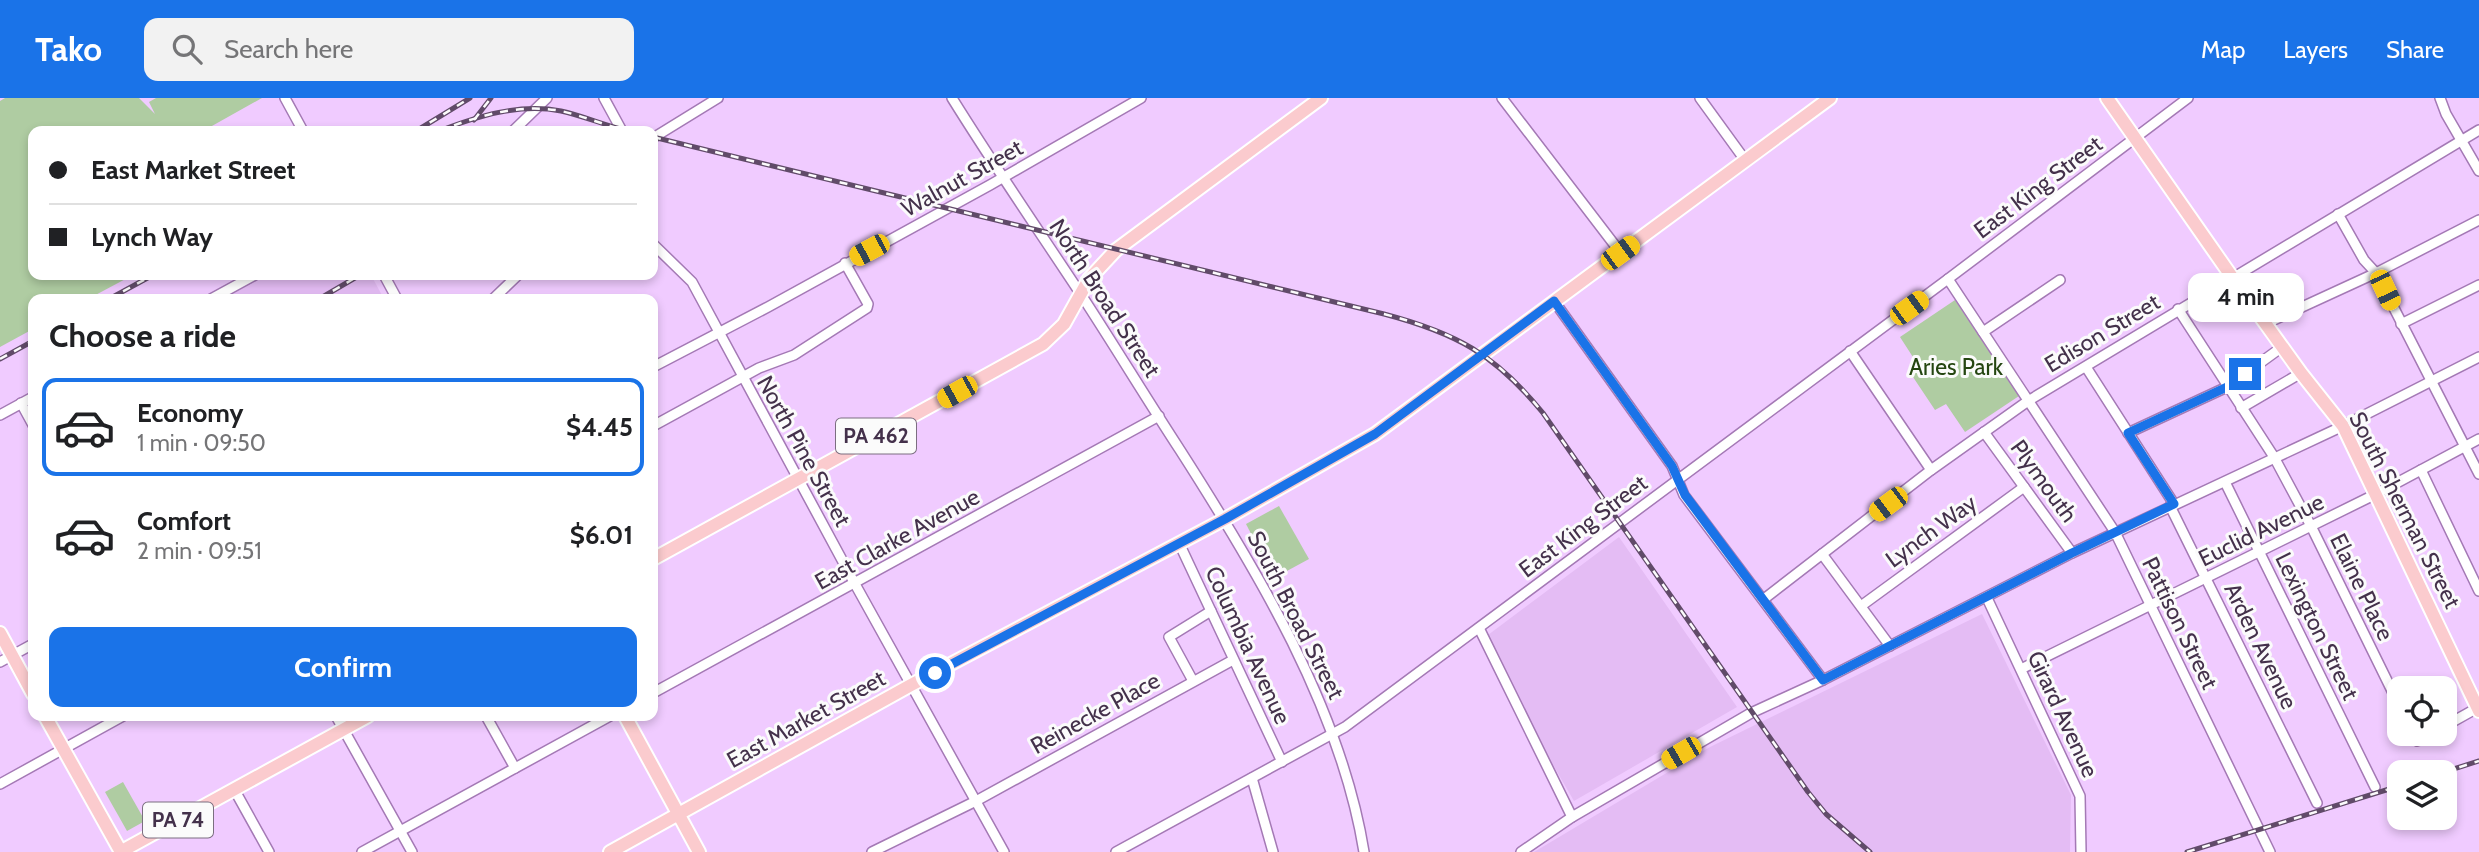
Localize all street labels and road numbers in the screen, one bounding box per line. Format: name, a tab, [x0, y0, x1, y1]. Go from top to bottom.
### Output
street label: East King Street	[1968, 130, 2108, 244]
street label: Walnut Street	[897, 133, 1028, 223]
street label: North Broad Street	[1044, 214, 1167, 382]
street label: Edison Street	[2039, 288, 2165, 378]
street label: North Pine Street	[751, 371, 857, 531]
street label: South Sherman Street	[2343, 407, 2467, 613]
road number: PA 462	[836, 418, 916, 454]
street label: Plymouth	[2005, 434, 2083, 528]
street label: East King Street	[1513, 469, 1653, 583]
street label: East Clarke Avenue	[810, 482, 984, 596]
street label: Lynch Way	[1880, 488, 1982, 573]
street label: Euclid Avenue	[2194, 488, 2328, 572]
street label: South Broad Street	[1242, 526, 1351, 704]
street label: Elaine Place	[2324, 529, 2400, 645]
street label: Lexington Street	[2269, 548, 2365, 704]
street label: Pattison Street	[2136, 552, 2224, 694]
street label: Columbia Avenue	[1199, 562, 1297, 729]
street label: Arden Avenue	[2218, 578, 2304, 714]
street label: Girard Avenue	[2022, 646, 2105, 782]
street label: East Market Street	[722, 664, 890, 774]
street label: Reinecke Place	[1025, 666, 1165, 760]
road number: PA 74	[143, 802, 213, 838]

